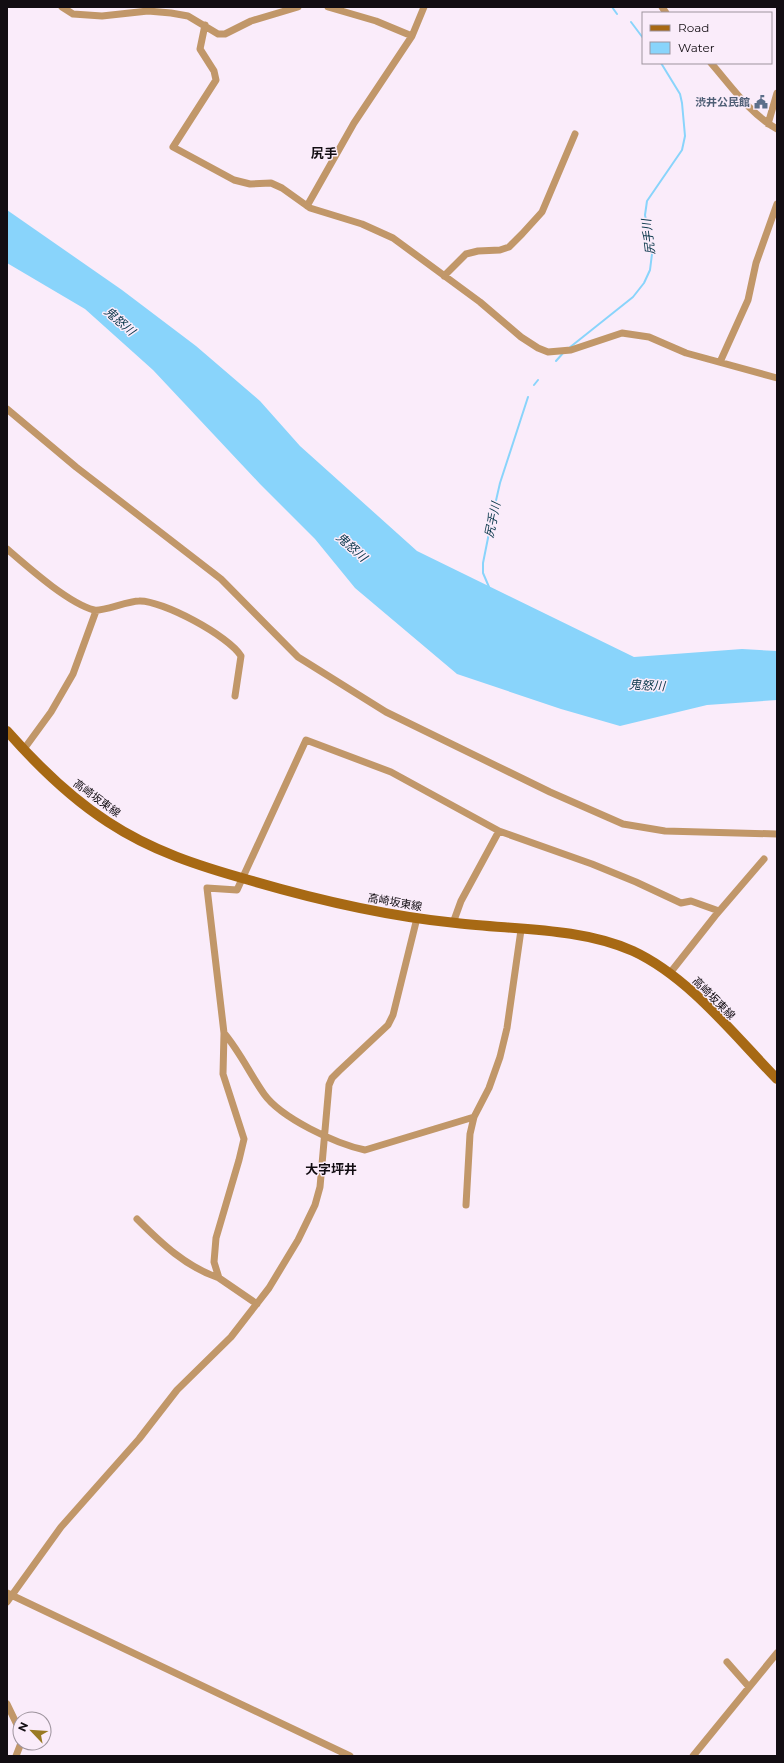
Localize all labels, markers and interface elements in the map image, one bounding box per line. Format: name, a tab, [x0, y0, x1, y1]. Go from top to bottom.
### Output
legend	[642, 12, 772, 64]
text: Road	[678, 20, 709, 35]
text: Water	[678, 40, 715, 55]
public building icon: 渋井公民館	[753, 94, 769, 110]
place label: 渋井公民館	[695, 95, 750, 109]
district label: 尻手	[311, 145, 337, 161]
water label: 尻手川	[638, 216, 658, 256]
water label: 鬼怒川	[101, 304, 140, 340]
water label: 尻手川	[481, 499, 503, 539]
water label: 鬼怒川	[334, 529, 372, 566]
water label: 鬼怒川	[629, 677, 667, 694]
street label: 高崎坂東線	[71, 776, 123, 820]
street label: 高崎坂東線	[367, 890, 423, 914]
street label: 高崎坂東線	[690, 974, 738, 1022]
district label: 大字坪井	[305, 1161, 357, 1177]
north arrow	[12, 1711, 52, 1751]
text: N	[15, 1720, 31, 1734]

